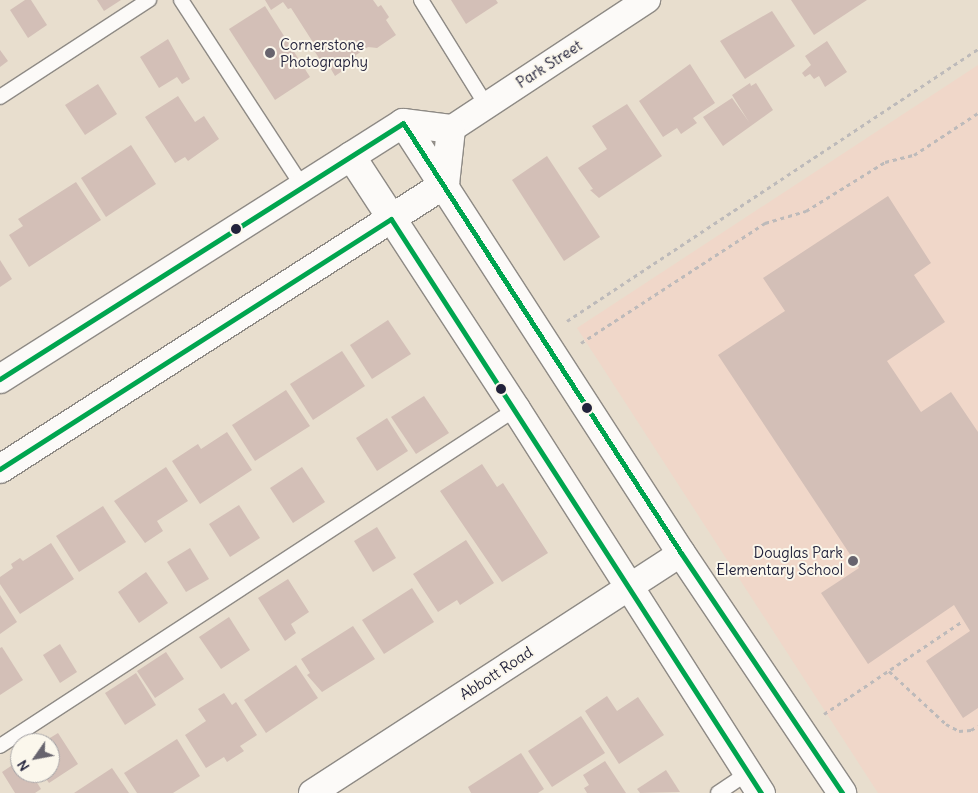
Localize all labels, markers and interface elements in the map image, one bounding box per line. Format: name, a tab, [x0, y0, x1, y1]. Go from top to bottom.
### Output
place label: Cornerstone Photography	[280, 35, 368, 70]
street label: Park Street	[513, 36, 585, 92]
marker: Cornerstone Photography	[264, 47, 276, 59]
unlabelled marker	[231, 224, 241, 234]
unlabelled marker	[496, 384, 506, 394]
unlabelled marker	[582, 403, 592, 413]
place label: Douglas Park Elementary School	[716, 543, 843, 578]
marker: Douglas Park Elementary School	[847, 555, 859, 567]
street label: Abbott Road	[456, 643, 536, 703]
north arrow	[10, 733, 60, 783]
text: N	[13, 757, 33, 775]

